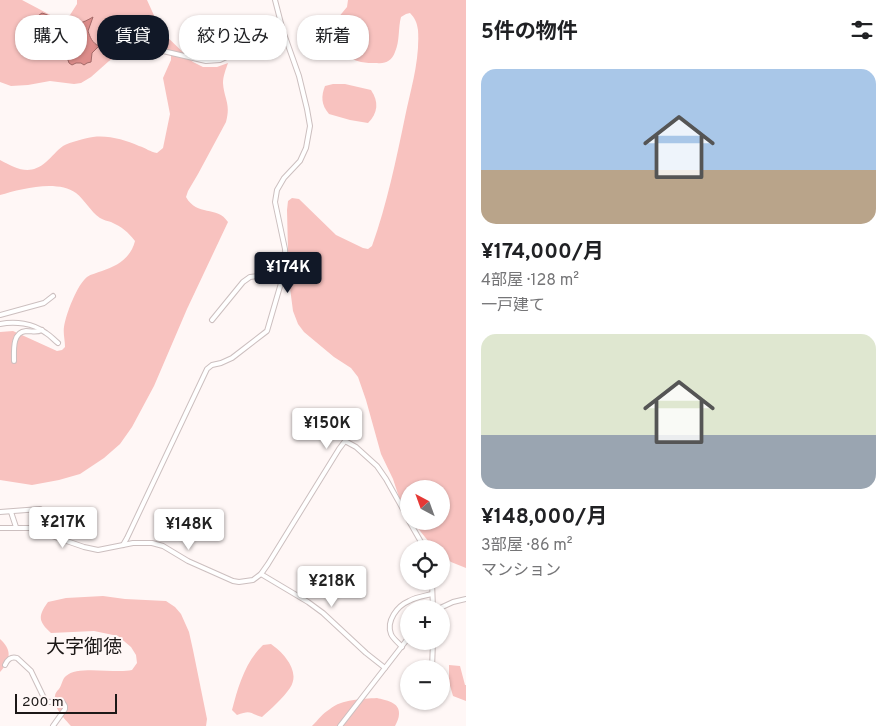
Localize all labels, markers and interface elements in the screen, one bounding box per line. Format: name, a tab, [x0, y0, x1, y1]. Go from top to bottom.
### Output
chip: 購入	[15, 15, 87, 60]
chip: 賃貸	[97, 15, 169, 60]
chip: 絞り込み	[179, 15, 287, 60]
chip: 新着	[297, 15, 369, 60]
icon: filters	[848, 16, 876, 44]
text: 5件の物件	[481, 19, 578, 46]
icon: home	[634, 102, 724, 192]
text: ¥174,000/月	[481, 239, 604, 266]
pin: ¥174K	[253, 252, 323, 294]
text: ¥174K	[266, 258, 310, 278]
text: 4部屋 · 128 m²	[481, 271, 579, 291]
text: 一戸建て	[481, 296, 545, 316]
icon: home	[634, 367, 724, 457]
pin: ¥150K	[292, 408, 362, 450]
text: ¥150K	[303, 414, 351, 434]
north arrow	[400, 480, 450, 530]
map controls	[400, 480, 450, 710]
text: ¥148,000/月	[481, 504, 607, 531]
pin: ¥217K	[28, 506, 98, 549]
pin: ¥148K	[154, 508, 224, 551]
text: ¥217K	[40, 513, 86, 533]
text: ¥148K	[165, 515, 213, 535]
text: 3部屋 · 86 m²	[481, 536, 573, 556]
button: locate	[400, 540, 450, 590]
text: マンション	[481, 561, 561, 581]
pin: ¥218K	[297, 566, 367, 608]
text: ¥218K	[308, 572, 356, 592]
button: +	[400, 600, 450, 650]
district label: 大字御徳	[46, 636, 122, 660]
button: −	[400, 660, 450, 710]
scale bar	[15, 691, 118, 714]
text: 200 m	[22, 694, 64, 711]

